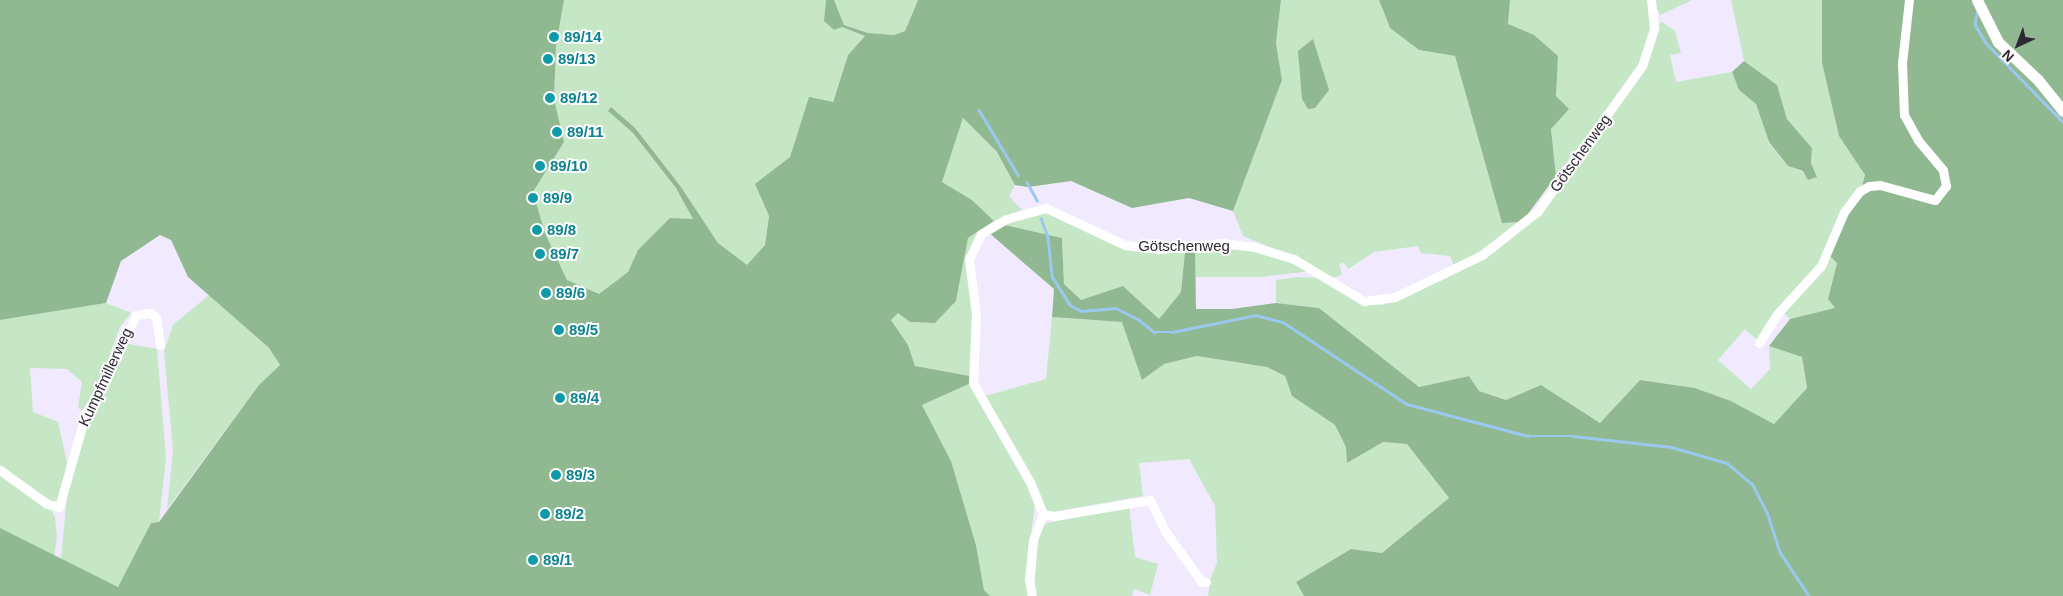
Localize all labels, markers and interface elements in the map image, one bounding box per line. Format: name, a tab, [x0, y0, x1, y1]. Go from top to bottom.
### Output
north arrow	[1993, 20, 2043, 70]
place label: 89/14	[564, 28, 602, 46]
marker: 89/14	[548, 31, 560, 43]
text: N	[1999, 47, 2017, 65]
place label: 89/13	[558, 50, 596, 68]
marker: 89/13	[542, 53, 554, 65]
place label: 89/12	[560, 89, 598, 107]
marker: 89/12	[544, 92, 556, 104]
street label: Götschenweg	[1546, 111, 1614, 195]
place label: 89/11	[567, 123, 604, 141]
marker: 89/11	[551, 126, 563, 138]
place label: 89/10	[550, 157, 588, 175]
marker: 89/10	[534, 160, 546, 172]
place label: 89/9	[543, 189, 572, 207]
marker: 89/9	[527, 192, 539, 204]
place label: 89/8	[547, 221, 576, 239]
marker: 89/8	[531, 224, 543, 236]
street label: Götschenweg	[1138, 237, 1230, 255]
place label: 89/7	[550, 245, 579, 263]
marker: 89/7	[534, 248, 546, 260]
place label: 89/6	[556, 284, 585, 302]
marker: 89/6	[540, 287, 552, 299]
place label: 89/5	[569, 321, 598, 339]
marker: 89/5	[553, 324, 565, 336]
street label: Kumpfmillerweg	[74, 325, 136, 429]
place label: 89/4	[570, 389, 599, 407]
marker: 89/4	[554, 392, 566, 404]
place label: 89/3	[566, 466, 595, 484]
marker: 89/3	[550, 469, 562, 481]
place label: 89/2	[555, 505, 584, 523]
marker: 89/2	[539, 508, 551, 520]
place label: 89/1	[543, 551, 572, 569]
marker: 89/1	[527, 554, 539, 566]

